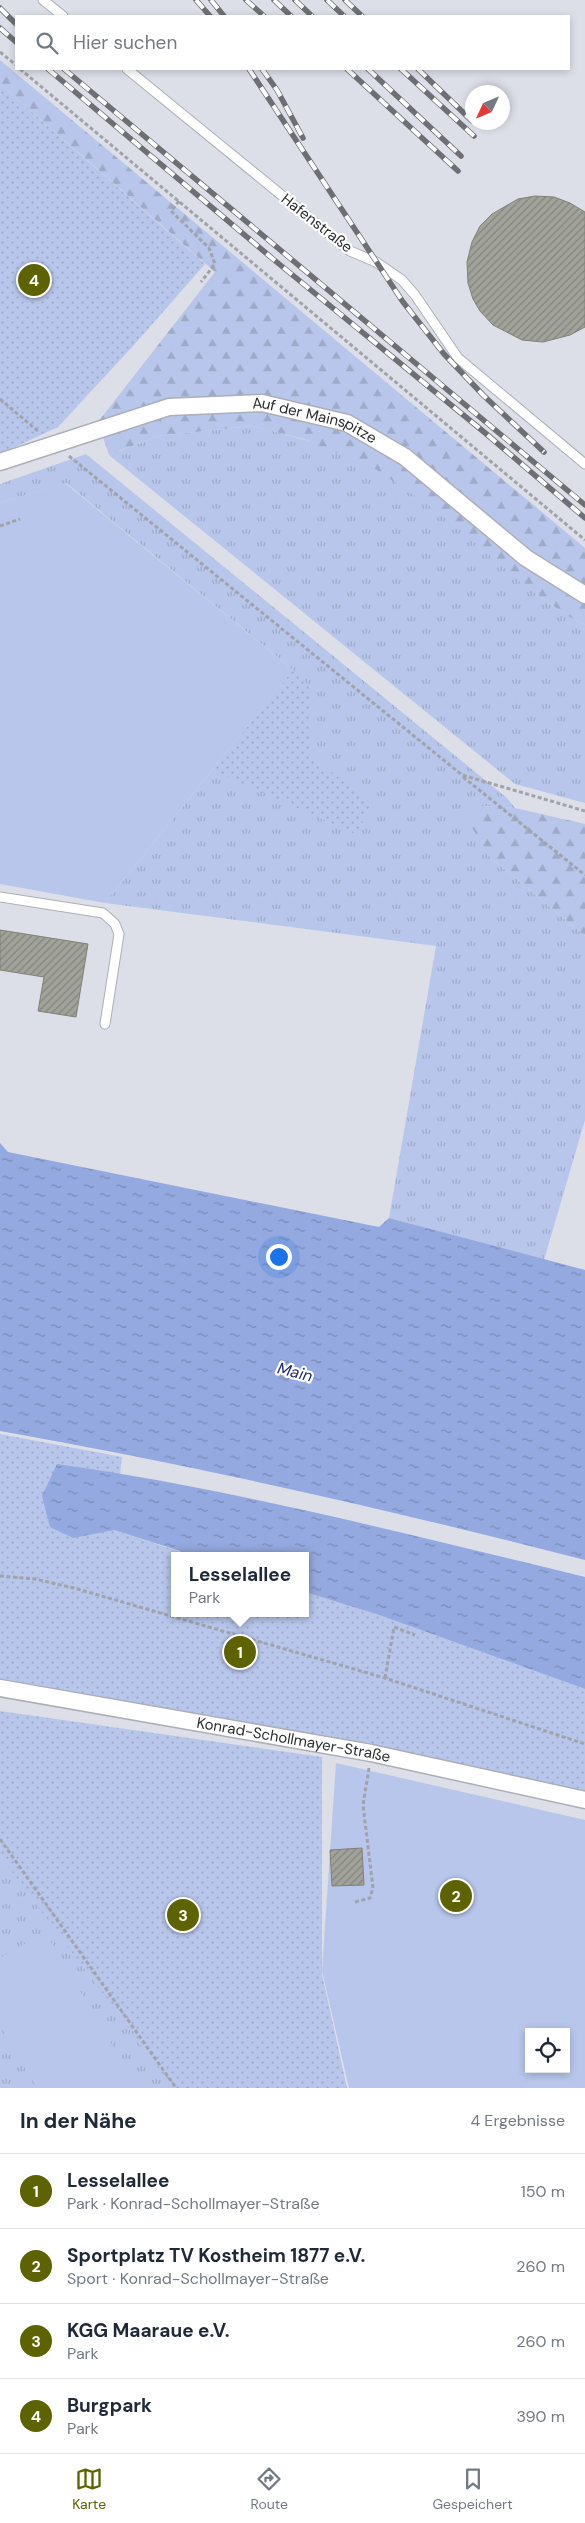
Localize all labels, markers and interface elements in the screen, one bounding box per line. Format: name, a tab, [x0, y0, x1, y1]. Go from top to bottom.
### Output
search box	[15, 15, 570, 70]
icon: search	[33, 29, 61, 57]
text: Hier suchen	[73, 30, 177, 55]
north arrow	[465, 85, 510, 130]
street label: Hafenstraße	[277, 189, 357, 257]
pin: 4	[18, 261, 50, 299]
street label: Auf der Mainspitze	[252, 393, 380, 448]
your location	[266, 1244, 292, 1270]
water label: Main	[275, 1358, 315, 1386]
popup	[171, 1552, 309, 1617]
text: Lesselallee	[189, 1562, 291, 1587]
text: Park	[189, 1587, 220, 1608]
pin: 1	[224, 1633, 256, 1671]
street label: Konrad-Schollmayer-Straße	[195, 1713, 392, 1767]
pin: 2	[440, 1877, 472, 1915]
pin: 3	[167, 1896, 199, 1934]
map controls	[525, 2028, 570, 2073]
button: locate	[525, 2028, 570, 2073]
text: In der Nähe	[20, 2107, 137, 2135]
text: 4 Ergebnisse	[470, 2110, 565, 2131]
text: Lesselallee	[67, 2168, 170, 2193]
text: 1	[33, 2181, 39, 2202]
text: 150 m	[521, 2181, 565, 2202]
text: Park · Konrad-Schollmayer-Straße	[67, 2193, 319, 2214]
text: Sportplatz TV Kostheim 1877 e.V.	[67, 2243, 365, 2268]
text: 2	[31, 2256, 41, 2277]
text: 260 m	[516, 2256, 565, 2277]
text: Sport · Konrad-Schollmayer-Straße	[67, 2268, 329, 2289]
text: KGG Maaraue e.V.	[67, 2318, 229, 2343]
text: 3	[31, 2331, 41, 2352]
text: 260 m	[516, 2331, 565, 2352]
text: Park	[67, 2343, 99, 2364]
text: Burgpark	[67, 2393, 152, 2418]
text: 4	[31, 2406, 41, 2427]
text: 390 m	[517, 2406, 565, 2427]
text: Park	[67, 2418, 99, 2439]
tab: Karte	[72, 2465, 106, 2513]
tab: Route	[251, 2465, 288, 2513]
tab: Gespeichert	[432, 2465, 513, 2513]

